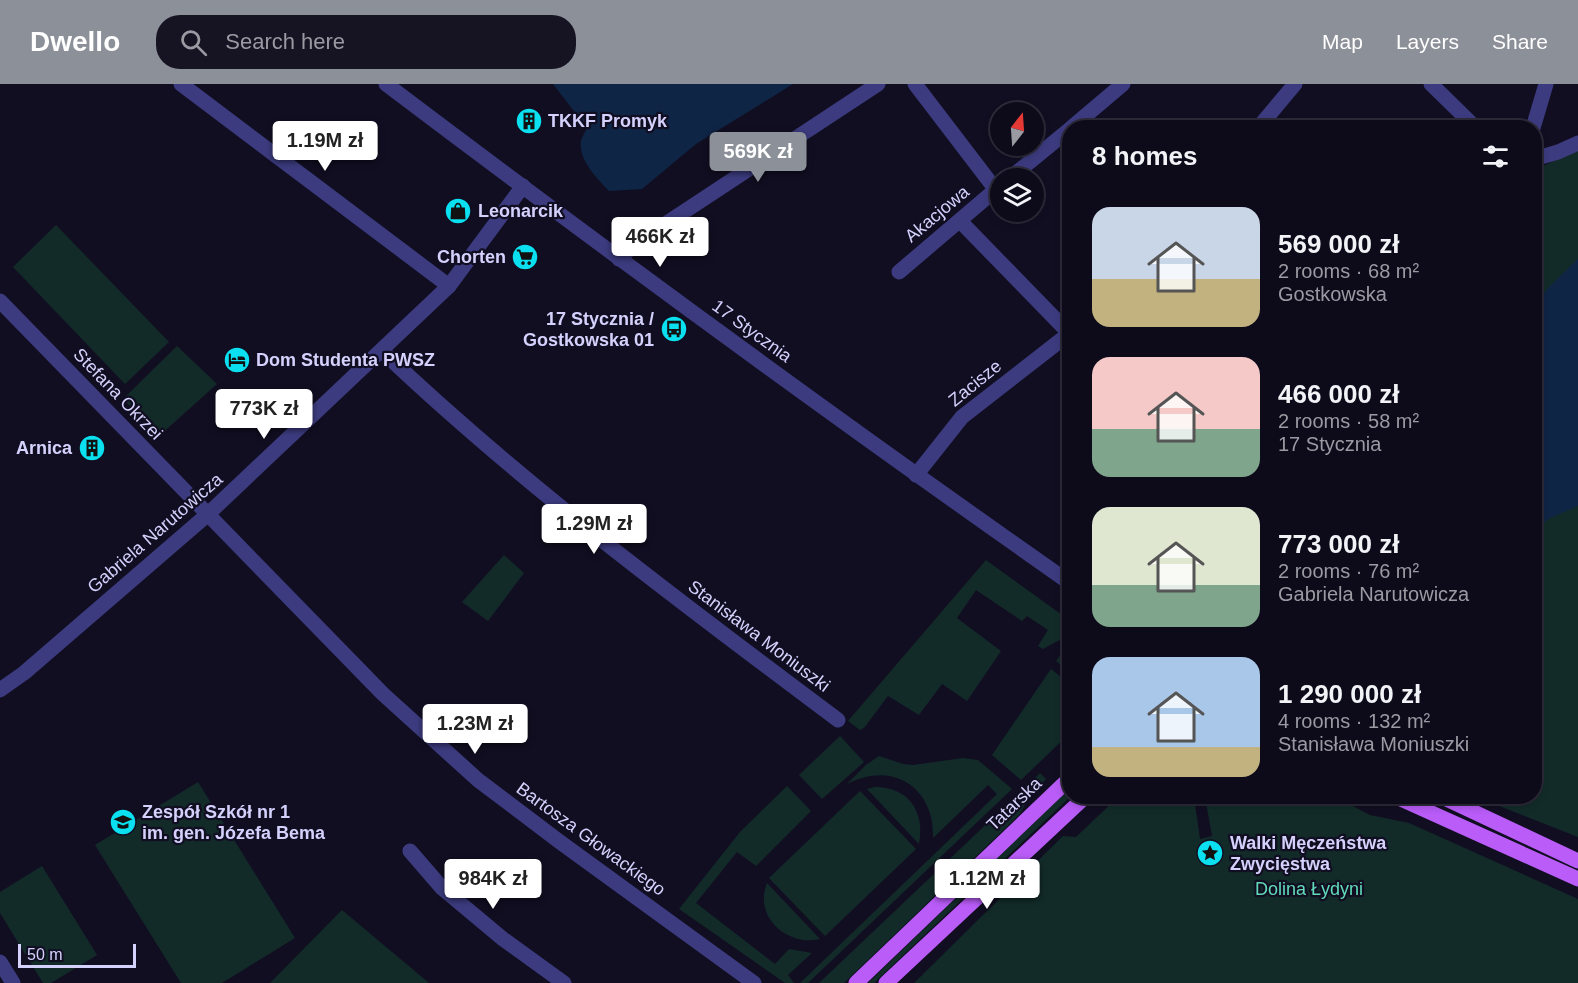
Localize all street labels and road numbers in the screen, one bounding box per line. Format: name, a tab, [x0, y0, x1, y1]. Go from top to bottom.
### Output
street label: Akacjowa	[901, 181, 974, 246]
street label: 17 Stycznia	[708, 296, 796, 367]
street label: Stefana Okrzei	[69, 344, 167, 444]
street label: Zacisze	[945, 356, 1005, 410]
street label: Gabriela Narutowicza	[84, 468, 227, 597]
street label: Stanisława Moniuszki	[684, 576, 834, 696]
street label: Tatarska	[983, 772, 1046, 835]
street label: Bartosza Głowackiego	[513, 778, 669, 900]

